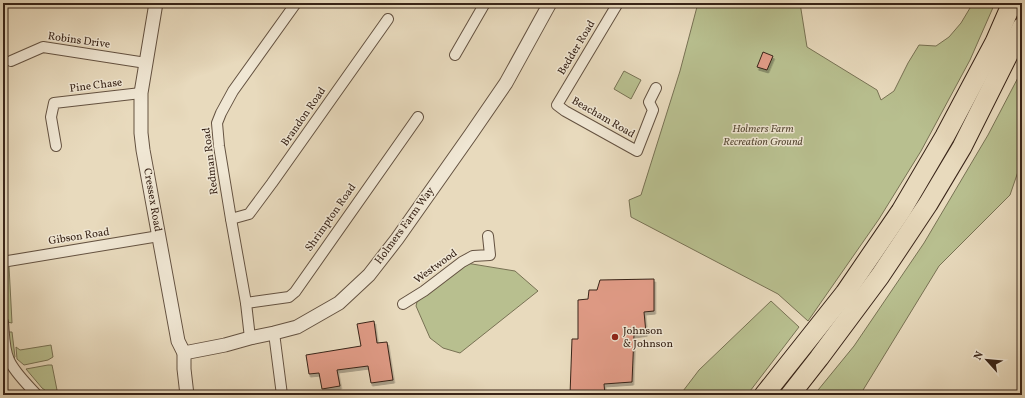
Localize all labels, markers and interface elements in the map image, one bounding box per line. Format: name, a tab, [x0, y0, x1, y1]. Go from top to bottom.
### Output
street label: Bedder Road	[555, 18, 599, 78]
street label: Robins Drive	[47, 29, 111, 53]
street label: Pine Chase	[69, 75, 123, 97]
street label: Brandon Road	[278, 84, 330, 150]
street label: Beacham Road	[569, 94, 637, 142]
park label: Holmers Farm Recreation Ground	[723, 122, 804, 150]
street label: Redman Road	[199, 127, 223, 195]
street label: Cressex Road	[139, 167, 165, 233]
street label: Shrimpton Road	[302, 181, 360, 255]
street label: Holmers Farm Way	[372, 184, 438, 268]
street label: Gibson Road	[47, 225, 111, 249]
street label: Westwood	[411, 246, 461, 288]
place label: Johnson & Johnson	[623, 324, 673, 352]
marker: Johnson & Johnson	[610, 332, 620, 342]
north arrow	[967, 340, 1007, 380]
text: N	[971, 349, 988, 363]

